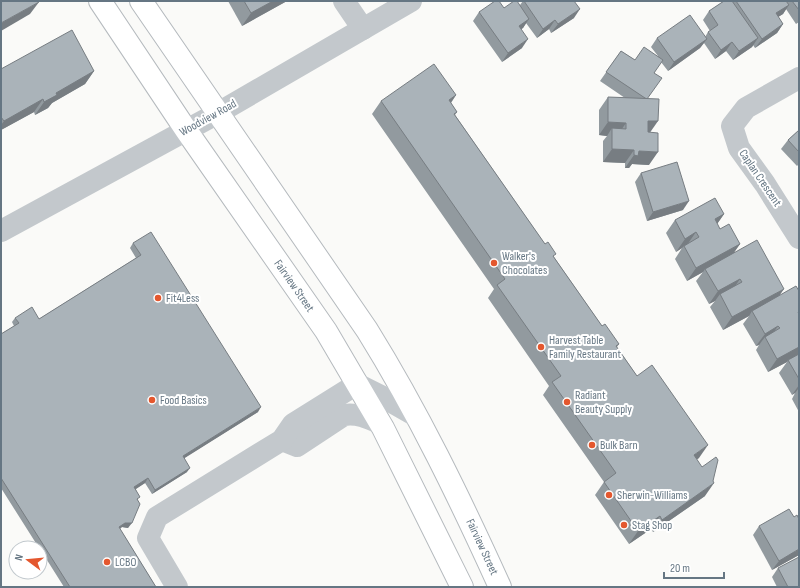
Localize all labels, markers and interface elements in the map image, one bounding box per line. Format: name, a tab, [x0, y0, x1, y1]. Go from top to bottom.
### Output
street label: Woodview Road	[177, 96, 239, 140]
street label: Caplan Crescent	[735, 147, 785, 210]
place label: Walker's Chocolates	[502, 249, 547, 278]
street label: Fairview Street	[271, 257, 318, 315]
marker: Walker's Chocolates	[489, 258, 499, 268]
place label: Fit4Less	[166, 291, 199, 306]
marker: Fit4Less	[153, 293, 163, 303]
place label: Harvest Table Family Restaurant	[549, 333, 622, 362]
marker: Harvest Table Family Restaurant	[536, 342, 546, 352]
place label: Radiant Beauty Supply	[575, 388, 632, 417]
place label: Food Basics	[160, 393, 207, 408]
marker: Food Basics	[147, 395, 157, 405]
marker: Radiant Beauty Supply	[562, 397, 572, 407]
place label: Bulk Barn	[600, 438, 638, 453]
marker: Bulk Barn	[587, 440, 597, 450]
place label: Sherwin-Williams	[617, 488, 688, 503]
marker: Sherwin-Williams	[604, 490, 614, 500]
street label: Fairview Street	[462, 516, 502, 578]
place label: Stag Shop	[632, 518, 672, 533]
marker: Stag Shop	[619, 520, 629, 530]
north arrow	[8, 540, 48, 580]
text: N	[12, 553, 26, 562]
scale bar	[664, 554, 724, 580]
place label: LCBO	[115, 555, 136, 570]
marker: LCBO	[102, 557, 112, 567]
text: 20 m	[670, 561, 690, 576]

